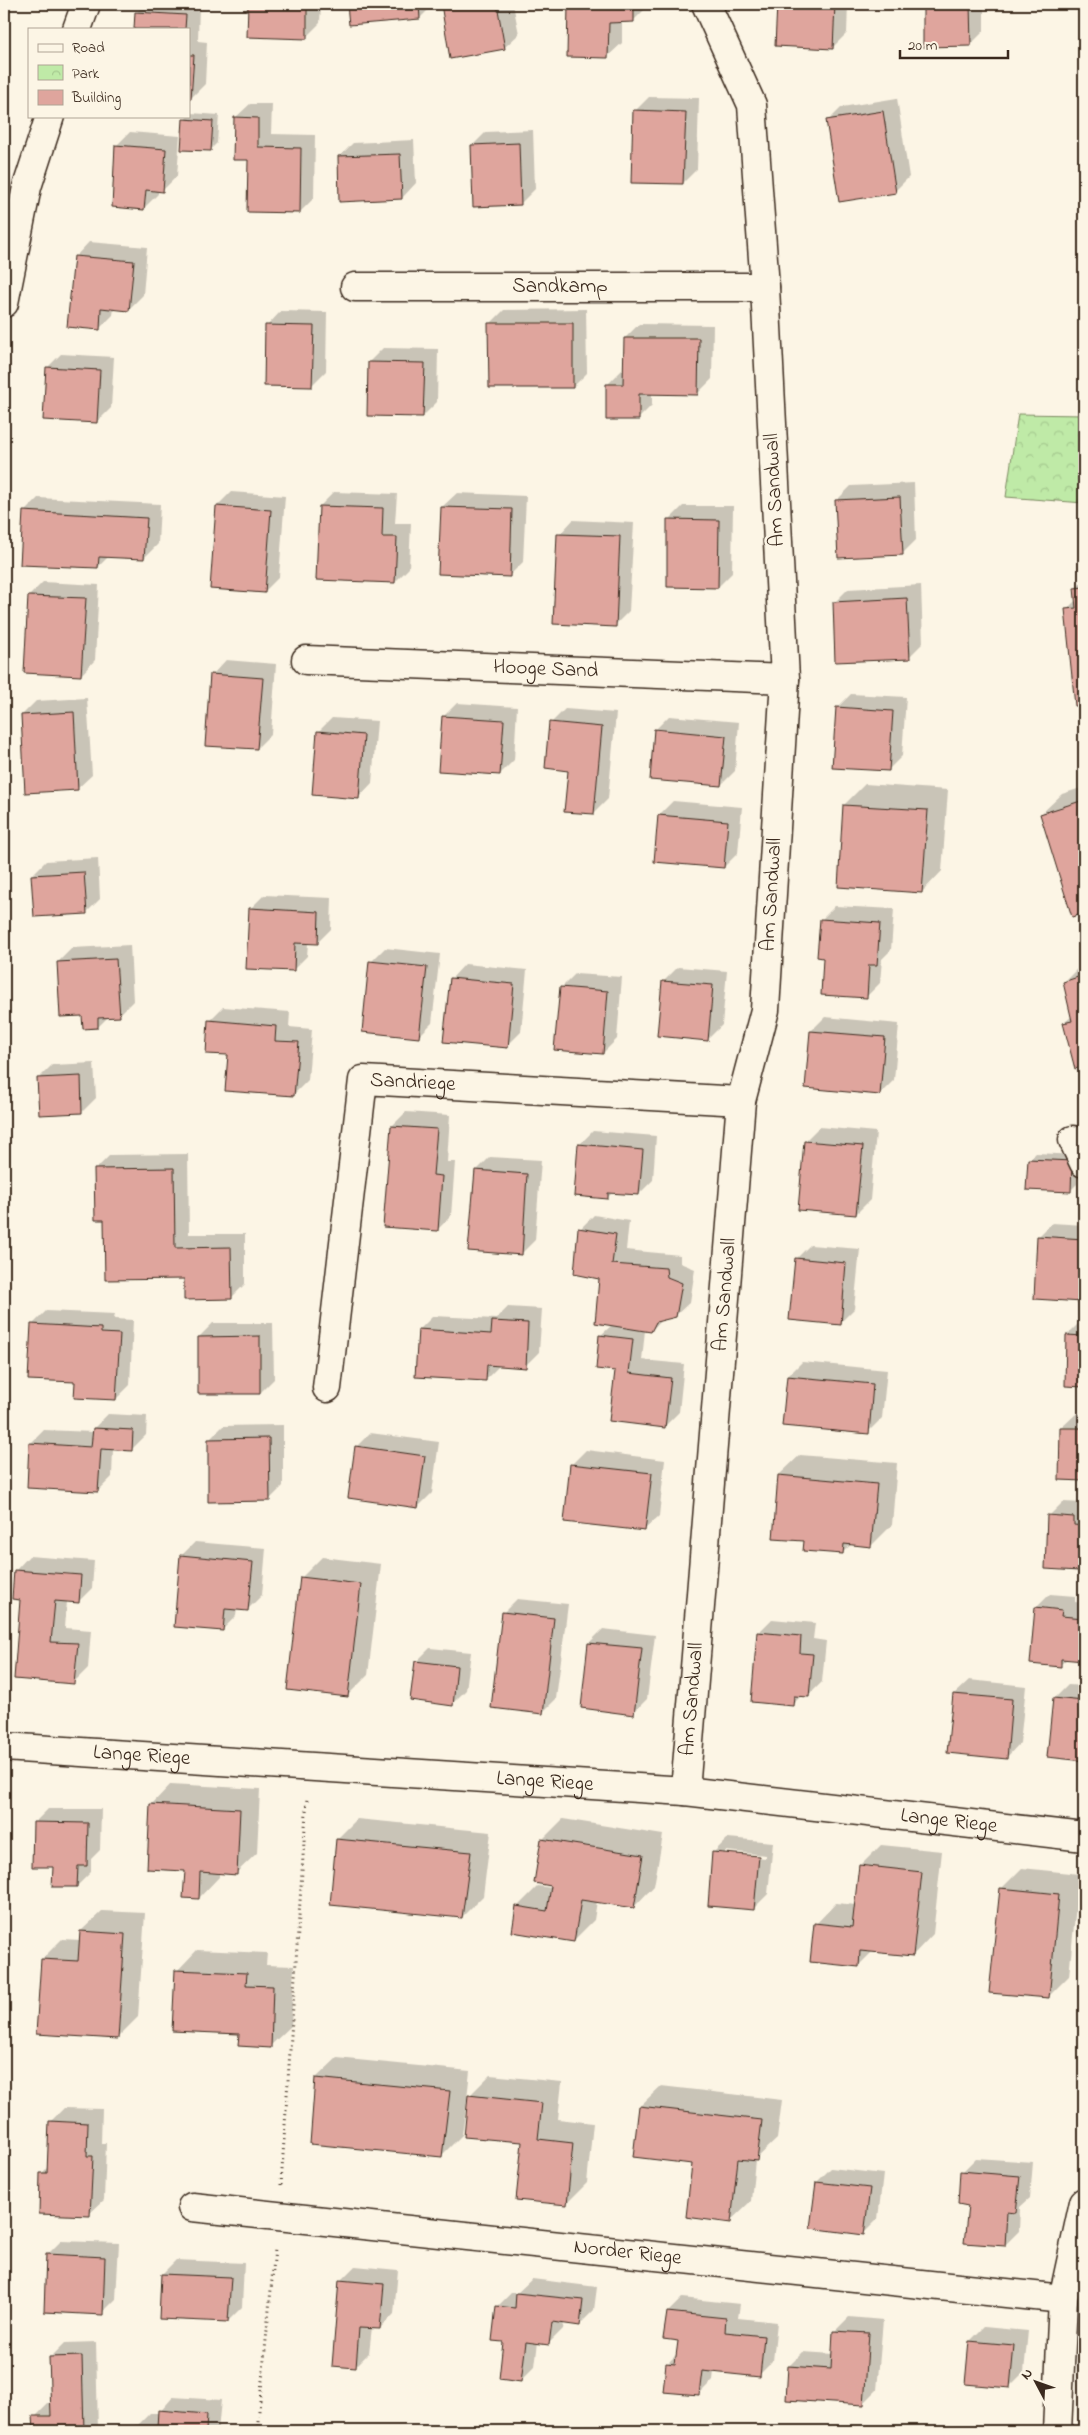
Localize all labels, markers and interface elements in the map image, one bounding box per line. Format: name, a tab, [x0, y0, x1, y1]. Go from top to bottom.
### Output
legend	[28, 28, 190, 118]
scale bar	[900, 28, 1008, 60]
text: 20 m	[908, 35, 938, 57]
text: Road	[72, 37, 105, 59]
text: Park	[72, 63, 100, 85]
text: Building	[71, 87, 121, 110]
street label: Sandkamp	[512, 272, 608, 302]
street label: Am Sandwall	[757, 432, 793, 548]
street label: Hooge Sand	[493, 652, 599, 687]
street label: Am Sandwall	[754, 837, 790, 952]
street label: Sandriege	[369, 1065, 457, 1102]
street label: Am Sandwall	[706, 1237, 745, 1352]
street label: Am Sandwall	[673, 1641, 712, 1757]
street label: Lange Riege	[92, 1738, 192, 1775]
street label: Lange Riege	[495, 1764, 595, 1801]
street label: Lange Riege	[899, 1801, 999, 1843]
street label: Norder Riege	[572, 2232, 684, 2275]
north arrow	[1010, 2358, 1060, 2408]
text: N	[1016, 2364, 1038, 2385]

